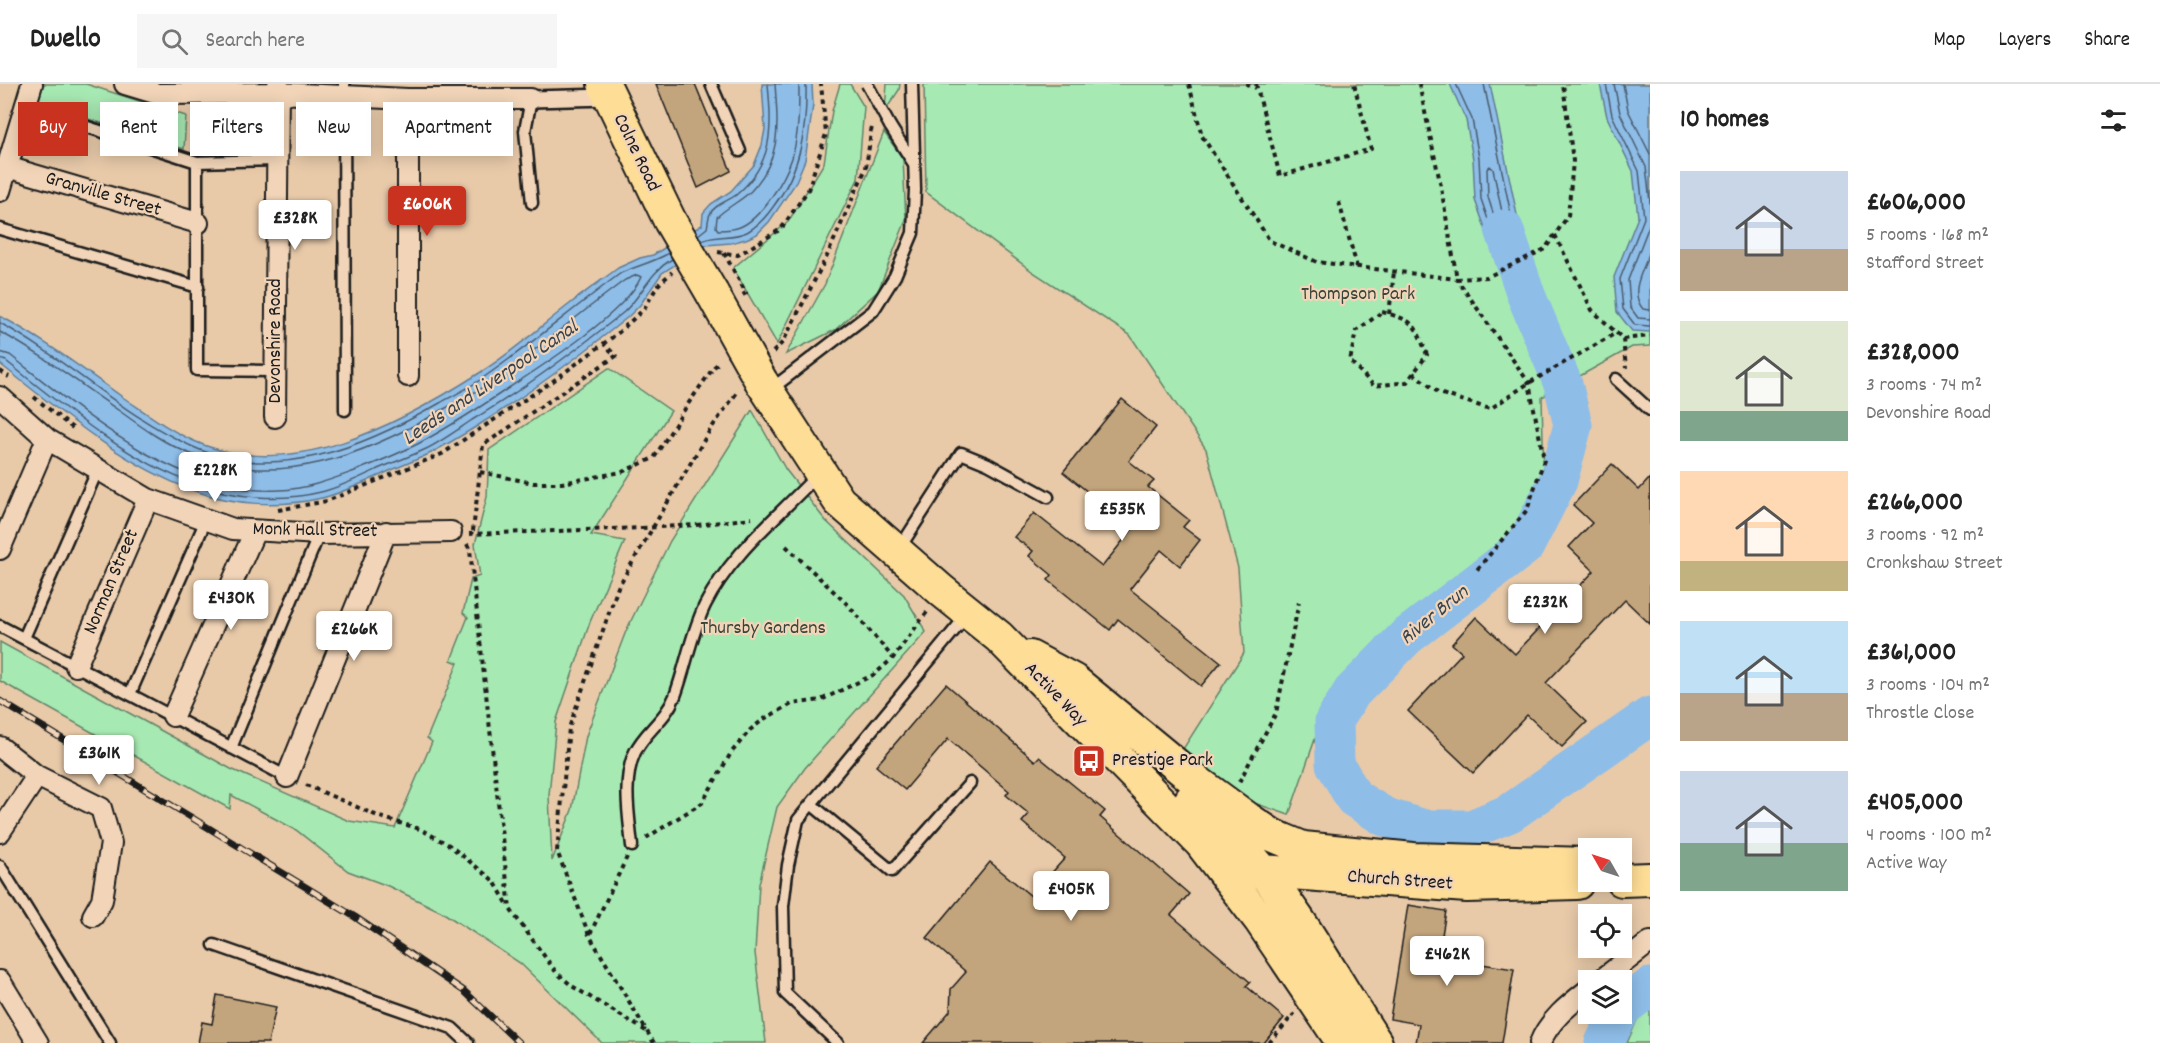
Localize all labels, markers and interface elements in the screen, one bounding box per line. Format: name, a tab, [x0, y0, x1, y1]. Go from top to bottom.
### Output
search box	[137, 14, 557, 68]
text: Dwello	[30, 21, 101, 61]
icon: search	[158, 25, 191, 58]
text: Search here	[206, 26, 305, 57]
text: Map	[1934, 26, 1965, 56]
text: Layers	[1998, 26, 2051, 56]
text: Share	[2084, 26, 2130, 56]
chip: Buy	[18, 102, 88, 156]
chip: Rent	[100, 102, 178, 156]
chip: Filters	[190, 102, 284, 156]
chip: New	[296, 102, 371, 156]
chip: Apartment	[383, 102, 513, 156]
text: 10 homes	[1680, 102, 1770, 139]
icon: filters	[2097, 104, 2130, 137]
street label: Colne Road	[605, 109, 667, 197]
street label: Granville Street	[42, 165, 164, 225]
text: £606,000	[1866, 185, 1966, 222]
pin: £606K	[385, 186, 469, 237]
text: £606K	[402, 191, 452, 219]
icon: home	[1728, 195, 1800, 267]
pin: £328K	[253, 200, 337, 251]
text: £328K	[273, 205, 317, 233]
text: 5 rooms · 168 m²	[1866, 222, 1989, 250]
text: Stafford Street	[1866, 250, 1984, 278]
street label: Devonshire Road	[262, 278, 290, 404]
park label: Thompson Park	[1301, 281, 1415, 309]
water label: Leeds and Liverpool Canal	[397, 313, 586, 454]
text: £328,000	[1866, 335, 1960, 372]
icon: home	[1728, 345, 1800, 417]
text: 3 rooms · 74 m²	[1866, 372, 1982, 400]
text: Devonshire Road	[1866, 400, 1991, 428]
pin: £228K	[173, 452, 257, 503]
text: £228K	[193, 457, 237, 485]
text: £266,000	[1866, 485, 1963, 522]
pin: £535K	[1080, 491, 1164, 542]
icon: home	[1728, 495, 1800, 567]
text: £535K	[1099, 496, 1145, 524]
street label: Monk Hall Street	[252, 516, 378, 546]
text: 3 rooms · 92 m²	[1866, 522, 1984, 550]
street label: Norman Street	[77, 525, 147, 639]
text: Cronkshaw Street	[1866, 550, 2003, 578]
water label: River Brun	[1394, 578, 1477, 653]
pin: £430K	[189, 580, 273, 631]
pin: £232K	[1503, 584, 1587, 635]
text: £430K	[207, 585, 255, 613]
text: £232K	[1522, 589, 1568, 617]
pin: £266K	[312, 611, 396, 662]
park label: Thursby Gardens	[700, 615, 826, 643]
text: £266K	[330, 616, 378, 644]
text: £361,000	[1866, 635, 1956, 672]
icon: home	[1728, 645, 1800, 717]
street label: Active Way	[1017, 656, 1094, 734]
text: 3 rooms · 104 m²	[1866, 672, 1990, 700]
text: Throstle Close	[1866, 700, 1974, 728]
pin: £361K	[57, 735, 141, 786]
text: £361K	[78, 740, 120, 768]
bus stop icon: Prestige Park	[1071, 743, 1107, 779]
place label: Prestige Park	[1112, 747, 1213, 775]
text: £405,000	[1866, 785, 1963, 822]
icon: home	[1728, 795, 1800, 867]
text: 4 rooms · 100 m²	[1866, 822, 1992, 850]
north arrow	[1578, 838, 1632, 892]
map controls	[1578, 838, 1632, 1024]
text: Active Way	[1866, 850, 1947, 878]
street label: Church Street	[1346, 863, 1454, 899]
pin: £405K	[1029, 871, 1113, 922]
text: £405K	[1047, 876, 1095, 904]
button: locate	[1578, 904, 1632, 958]
pin: £462K	[1405, 936, 1489, 987]
text: £462K	[1424, 941, 1470, 969]
button: layers	[1578, 970, 1632, 1024]

